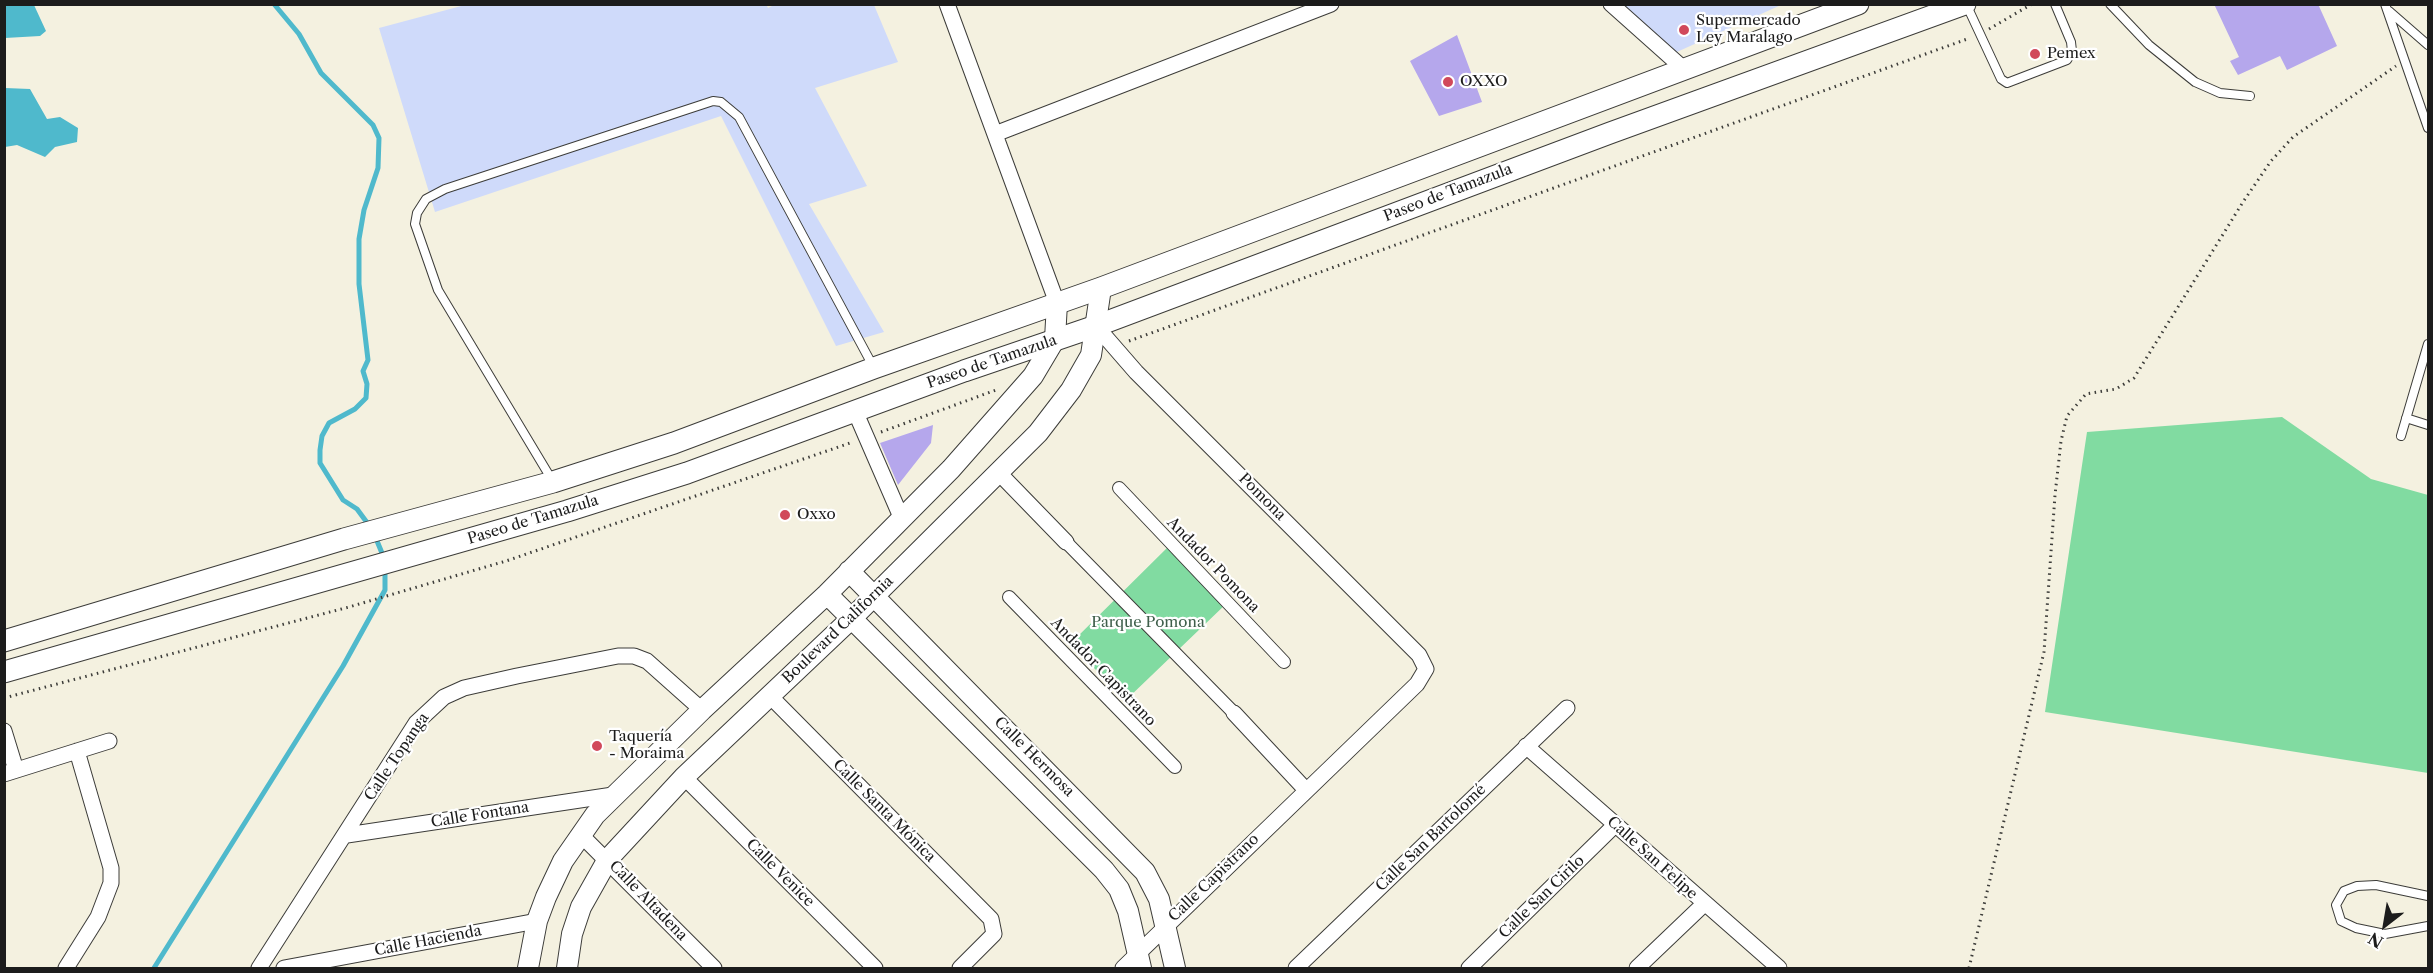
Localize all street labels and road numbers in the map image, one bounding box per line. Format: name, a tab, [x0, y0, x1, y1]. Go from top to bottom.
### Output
street label: Paseo de Tamazula	[1381, 160, 1515, 226]
street label: Paseo de Tamazula	[925, 331, 1059, 393]
street label: Pomona	[1235, 470, 1289, 524]
street label: Paseo de Tamazula	[465, 491, 601, 549]
street label: Andador Pomona	[1163, 514, 1263, 616]
street label: Boulevard California	[779, 572, 897, 688]
street label: Andador Capistrano	[1047, 614, 1159, 730]
street label: Calle Topanga	[361, 710, 433, 804]
street label: Calle Hermosa	[990, 713, 1078, 801]
street label: Calle Santa Mónica	[829, 756, 939, 866]
street label: Calle San Bartolomé	[1372, 781, 1490, 895]
street label: Calle Fontana	[430, 798, 530, 832]
street label: Calle San Felipe	[1603, 813, 1701, 903]
street label: Calle Capistrano	[1165, 830, 1263, 926]
street label: Calle Venice	[742, 835, 818, 911]
street label: Calle San Cirilo	[1496, 852, 1588, 942]
street label: Calle Altadena	[605, 857, 691, 945]
street label: Calle Hacienda	[373, 922, 483, 960]

